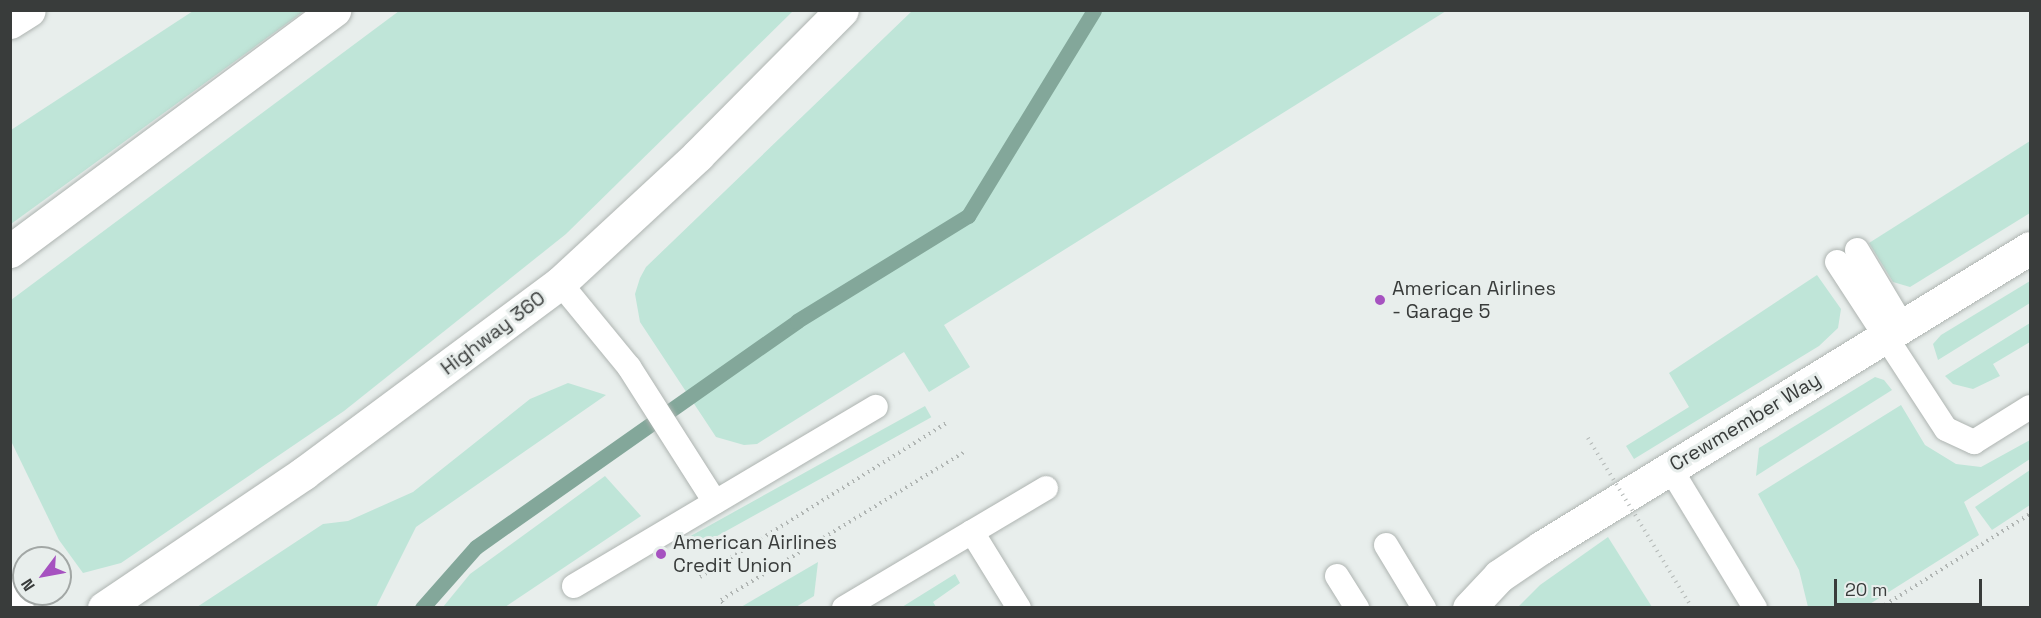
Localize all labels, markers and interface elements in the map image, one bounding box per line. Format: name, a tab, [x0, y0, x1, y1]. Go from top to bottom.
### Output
place label: American Airlines - Garage 5	[1392, 276, 1556, 323]
street label: Highway 360	[436, 286, 550, 380]
marker: American Airlines - Garage 5	[1373, 293, 1387, 307]
street label: Crewmember Way	[1665, 367, 1825, 477]
place label: American Airlines Credit Union	[673, 530, 837, 577]
north arrow	[12, 546, 72, 606]
marker: American Airlines Credit Union	[654, 547, 668, 561]
scale bar	[1837, 567, 1986, 605]
text: N	[16, 575, 40, 595]
text: 20 m	[1845, 578, 1888, 601]

